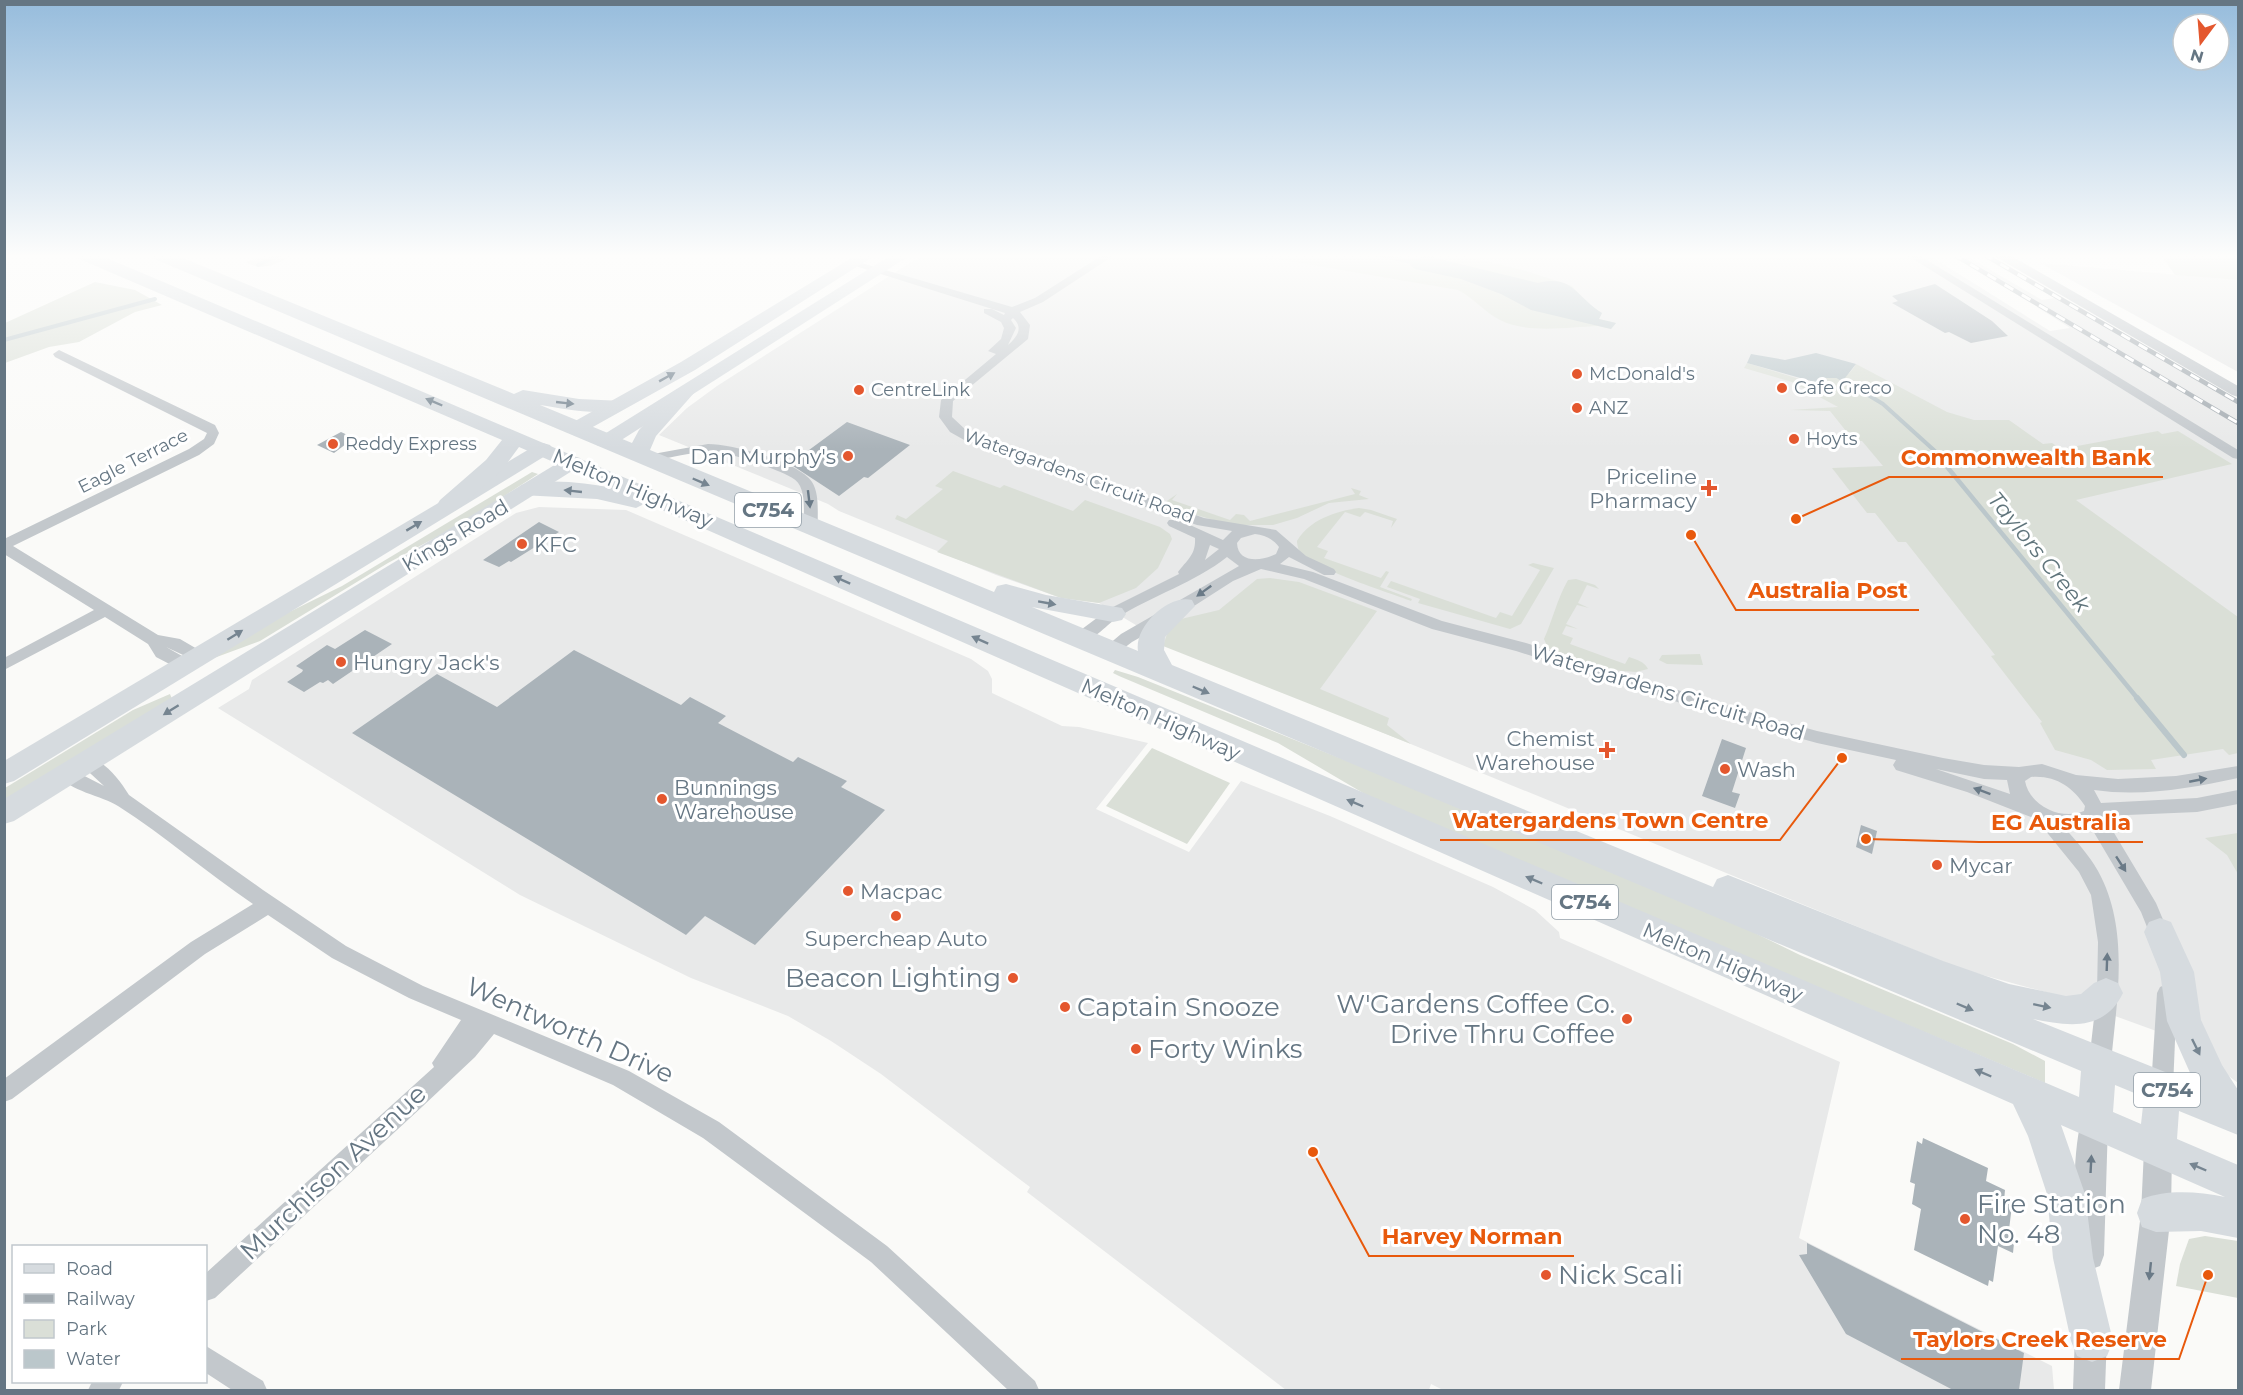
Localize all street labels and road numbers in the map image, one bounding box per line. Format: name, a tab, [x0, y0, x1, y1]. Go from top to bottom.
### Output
street label: Eagle Terrace	[74, 424, 192, 498]
street label: Watergardens Circuit Road	[961, 424, 1197, 528]
street label: Melton Highway	[549, 443, 717, 533]
street label: Kings Road	[397, 493, 513, 577]
road number: C754	[735, 493, 801, 527]
street label: Watergardens Circuit Road	[1528, 638, 1808, 746]
street label: Melton Highway	[1077, 673, 1245, 766]
road number: C754	[1552, 885, 1618, 919]
street label: Melton Highway	[1639, 917, 1807, 1007]
street label: Wentworth Drive	[461, 970, 679, 1090]
road number: C754	[2134, 1073, 2200, 1107]
street label: Murchison Avenue	[233, 1077, 433, 1267]

